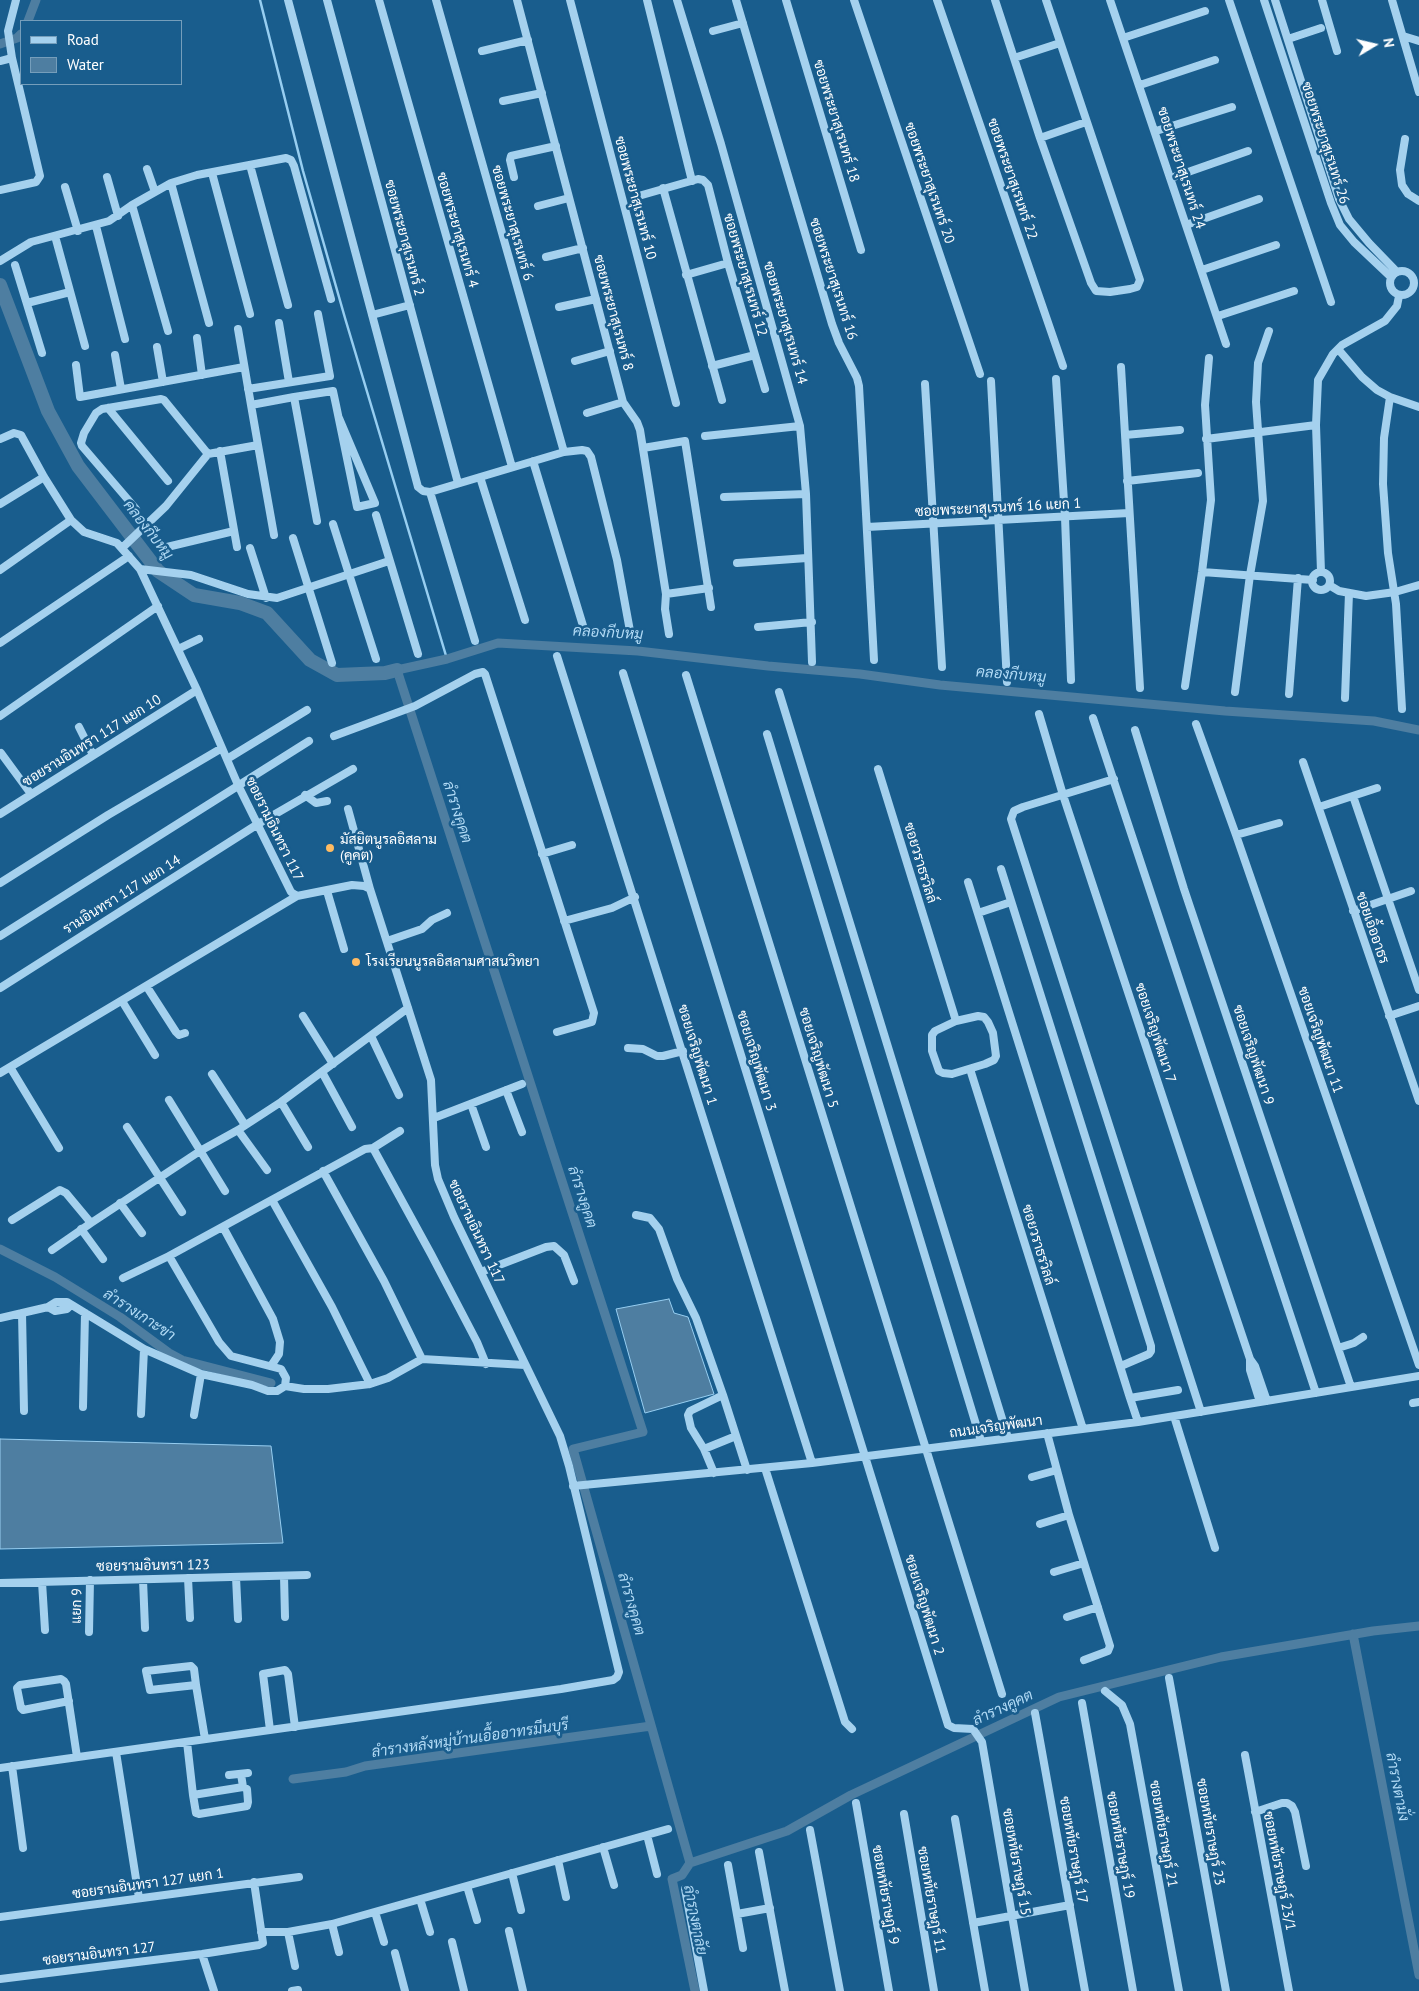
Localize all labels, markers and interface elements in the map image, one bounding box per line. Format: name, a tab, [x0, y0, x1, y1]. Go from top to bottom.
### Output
legend	[20, 20, 182, 85]
north arrow	[1349, 20, 1399, 70]
text: Road	[67, 30, 99, 49]
text: N	[1379, 37, 1398, 49]
text: Water	[67, 55, 104, 74]
street label: ซอยพระยาสุเรนทร์ 18	[809, 58, 863, 184]
street label: ซอยพระยาสุเรนทร์ 26	[1297, 80, 1353, 206]
street label: ซอยพระยาสุเรนทร์ 24	[1153, 105, 1209, 231]
street label: ซอยพระยาสุเรนทร์ 22	[983, 116, 1041, 242]
street label: ซอยพระยาสุเรนทร์ 20	[900, 120, 958, 246]
street label: ซอยพระยาสุเรนทร์ 10	[610, 134, 660, 262]
street label: ซอยพระยาสุเรนทร์ 6	[487, 163, 537, 283]
street label: ซอยพระยาสุเรนทร์ 4	[432, 170, 482, 290]
street label: ซอยพระยาสุเรนทร์ 2	[380, 178, 428, 298]
street label: ซอยพระยาสุเรนทร์ 12	[719, 212, 771, 338]
street label: ซอยพระยาสุเรนทร์ 16	[805, 216, 861, 342]
street label: ซอยพระยาสุเรนทร์ 8	[589, 253, 637, 373]
street label: ซอยพระยาสุเรนทร์ 14	[759, 260, 811, 386]
street label: ซอยพระยาสุเรนทร์ 16 แยก 1	[914, 495, 1082, 521]
water label: คลองกีบหมู	[119, 497, 177, 563]
water label: คลองกีบหมู	[572, 622, 644, 644]
water label: คลองกีบหมู	[975, 663, 1047, 687]
street label: ซอยรามอินทรา 117 แยก 10	[20, 691, 164, 791]
street label: ซอยรามอินทรา 117	[242, 774, 306, 884]
water label: ลำรางคูคต	[438, 779, 476, 845]
street label: ซอยวราธรวิลล์	[900, 821, 940, 905]
place label: มัสยิตนูรลอิสลาม (คูคต)	[340, 832, 437, 864]
marker: มัสยิตนูรลอิสลาม (คูคต)	[324, 842, 336, 854]
street label: รามอินทรา 117 แยก 14	[60, 852, 184, 938]
street label: ซอยเอิ้ออาธร	[1352, 890, 1392, 966]
place label: โรงเรียนนูรลอิสลามศาสนวิทยา	[366, 954, 540, 970]
marker: โรงเรียนนูรลอิสลามศาสนวิทยา	[350, 956, 362, 968]
street label: ซอยเจริญพัฒนา 7	[1131, 981, 1179, 1085]
street label: ซอยเจริญพัฒนา 11	[1294, 984, 1346, 1096]
street label: ซอยเจริญพัฒนา 1	[674, 1003, 720, 1107]
street label: ซอยเจริญพัฒนา 9	[1229, 1003, 1277, 1107]
street label: ซอยเจริญพัฒนา 5	[795, 1006, 841, 1110]
street label: ซอยเจริญพัฒนา 3	[733, 1009, 779, 1113]
water label: ลำรางคูคต	[563, 1164, 601, 1230]
street label: ซอยรามอินทรา 117	[444, 1177, 508, 1287]
street label: ซอยวราธรวิลล์	[1018, 1203, 1058, 1287]
water label: ลำรางเกาะข่า	[100, 1285, 178, 1345]
street label: ถนนเจริญพัฒนา	[948, 1412, 1044, 1442]
street label: ซอยเจริญพัฒนา 2	[901, 1553, 947, 1657]
street label: ซอยรามอินทรา 123	[96, 1557, 210, 1575]
water label: ลำรางคูคต	[613, 1571, 649, 1637]
street label: แยก 9	[68, 1588, 86, 1624]
water label: ลำรางคูคต	[970, 1686, 1036, 1730]
water label: ลำรางหลังหมู่บ้านเอื้ออาทรมีนบุรี	[370, 1716, 570, 1762]
water label: ลำรางตามั่ง	[1382, 1751, 1412, 1823]
street label: ซอยหทัยราษฎร์ 23	[1192, 1777, 1228, 1887]
street label: ซอยหทัยราษฎร์ 21	[1145, 1779, 1181, 1889]
street label: ซอยหทัยราษฎร์ 19	[1102, 1790, 1138, 1900]
street label: ซอยหทัยราษฎร์ 17	[1055, 1795, 1091, 1905]
street label: ซอยหทัยราษฎร์ 15	[998, 1807, 1034, 1917]
street label: ซอยหทัยราษฎร์ 23/1	[1259, 1810, 1299, 1932]
street label: ซอยหทัยราษฎร์ 9	[868, 1844, 902, 1946]
street label: ซอยหทัยราษฎร์ 11	[913, 1845, 949, 1955]
street label: ซอยรามอินทรา 127 แยก 1	[71, 1865, 225, 1903]
water label: ลำรางตาลัย	[679, 1883, 711, 1957]
street label: ซอยรามอินทรา 127	[42, 1939, 156, 1969]

